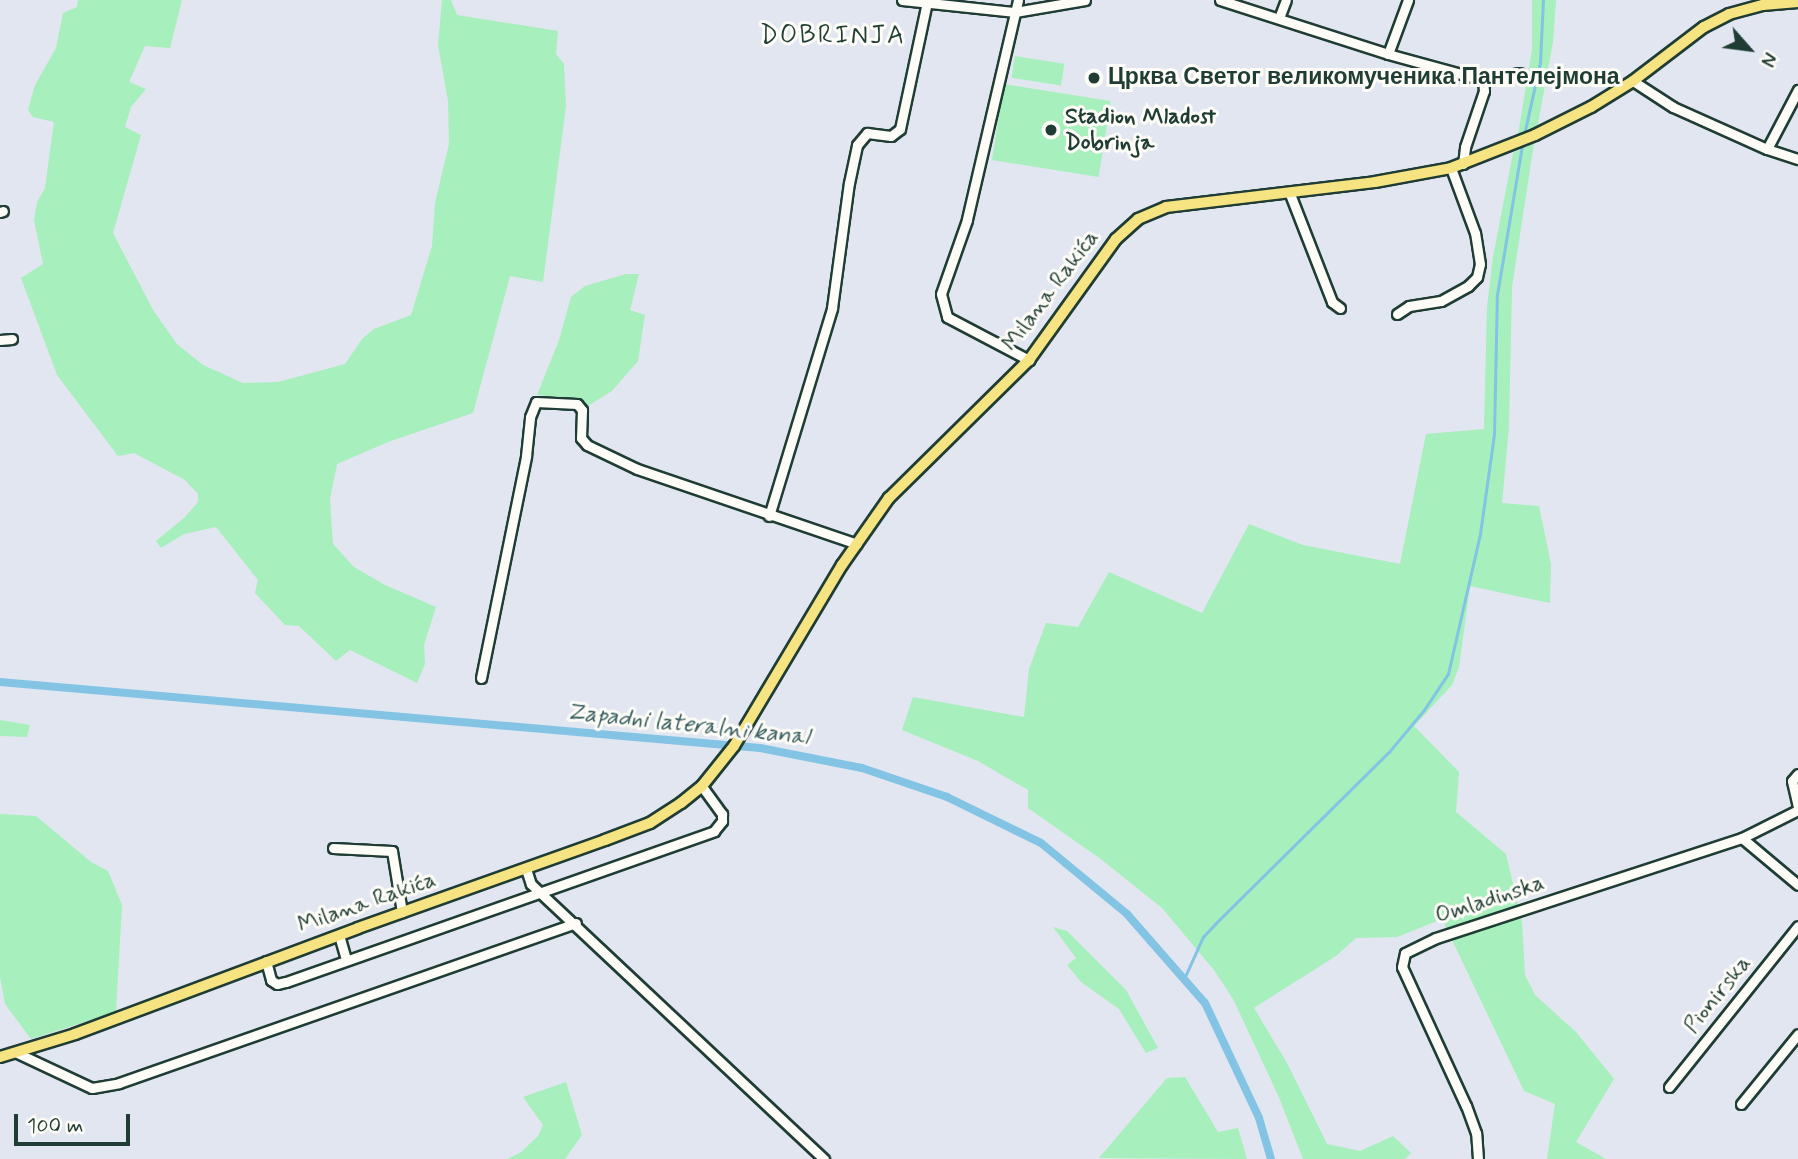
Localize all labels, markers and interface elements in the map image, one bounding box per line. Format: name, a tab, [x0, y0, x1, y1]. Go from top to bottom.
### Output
north arrow	[1714, 14, 1784, 84]
district label: DOBRINJA	[760, 21, 906, 53]
text: N	[1754, 48, 1782, 71]
place label: Црква Светог великомученика Пантелејмона	[1108, 64, 1620, 92]
marker: Црква Светог великомученика Пантелејмона	[1086, 70, 1102, 86]
place label: Stadion Mladost Dobrinja	[1065, 103, 1217, 157]
marker: Stadion Mladost Dobrinja	[1043, 122, 1059, 138]
street label: Milana Rakića	[997, 225, 1105, 357]
water label: Zapadni lateralni kanal	[569, 698, 807, 752]
street label: Milana Rakića	[294, 866, 440, 940]
street label: Omladinska	[1432, 869, 1548, 931]
street label: Pionirska	[1678, 951, 1758, 1039]
scale bar	[18, 1100, 133, 1144]
text: 100 m	[27, 1112, 83, 1140]

